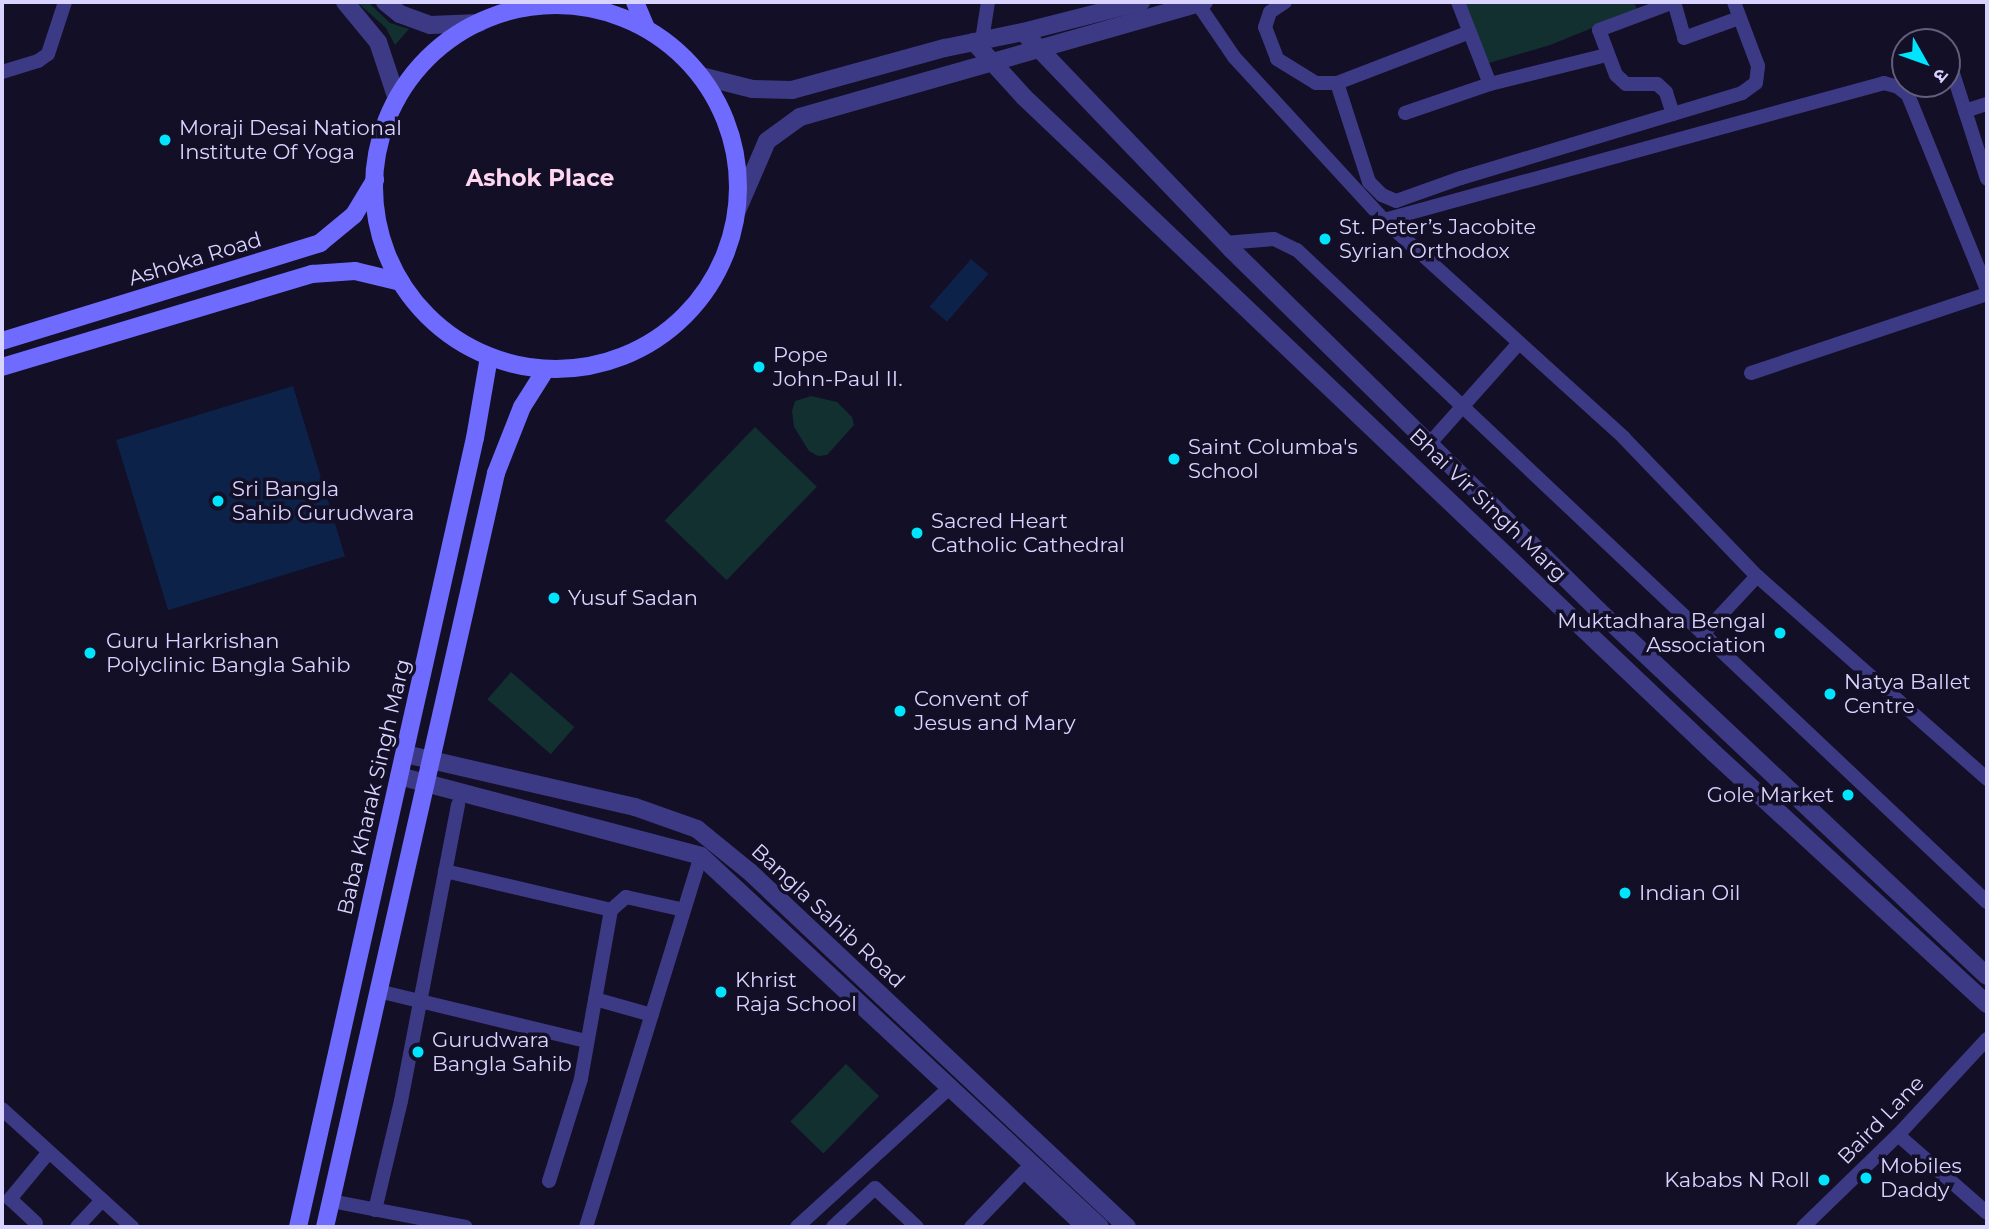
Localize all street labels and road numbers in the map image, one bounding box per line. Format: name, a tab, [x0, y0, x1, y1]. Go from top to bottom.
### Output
street label: Ashoka Road	[125, 227, 265, 291]
street label: Bhai Vir Singh Marg	[1404, 423, 1572, 587]
street label: Baba Kharak Singh Marg	[332, 657, 416, 917]
street label: Bangla Sahib Road	[746, 839, 910, 993]
street label: Baird Lane	[1833, 1070, 1929, 1170]

